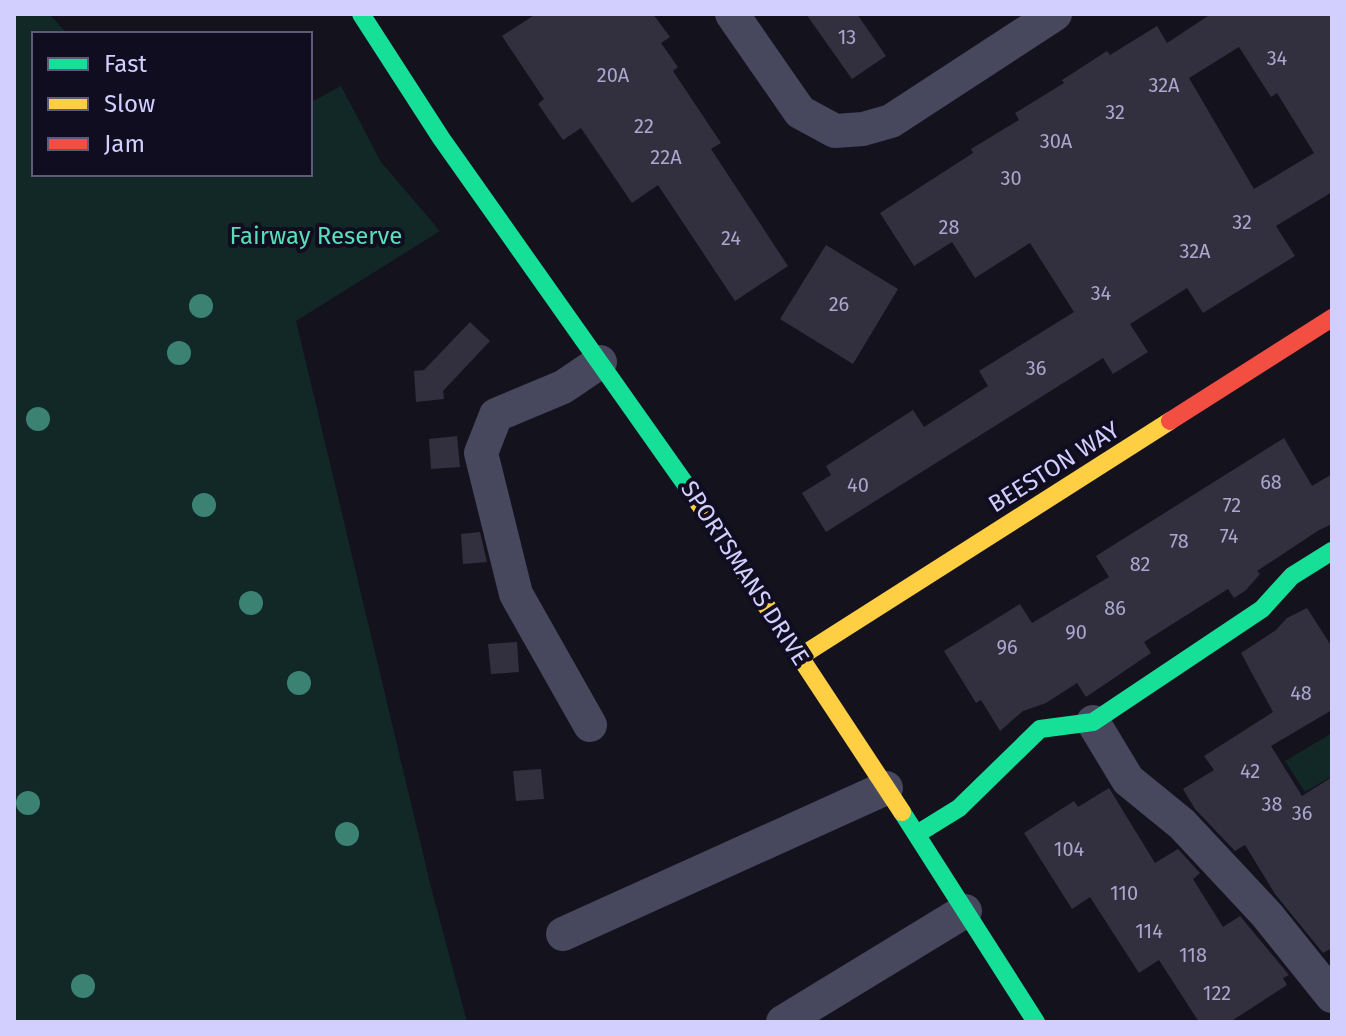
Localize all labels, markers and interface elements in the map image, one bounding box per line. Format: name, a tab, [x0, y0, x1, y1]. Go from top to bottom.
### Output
house number: 13	[838, 25, 856, 49]
legend	[32, 32, 312, 176]
house number: 34	[1267, 46, 1288, 70]
text: Fast	[104, 50, 147, 78]
house number: 20A	[597, 63, 630, 87]
house number: 32A	[1148, 73, 1180, 97]
text: Slow	[104, 90, 155, 118]
house number: 32	[1105, 100, 1125, 124]
house number: 22	[634, 114, 654, 138]
house number: 30A	[1040, 129, 1073, 153]
text: Jam	[104, 130, 145, 158]
house number: 22A	[650, 145, 682, 169]
house number: 30	[1000, 166, 1022, 190]
house number: 32	[1232, 210, 1252, 234]
house number: 28	[939, 215, 959, 239]
park label: Fairway Reserve	[230, 222, 402, 250]
house number: 24	[721, 226, 741, 250]
house number: 32A	[1179, 239, 1211, 263]
house number: 34	[1091, 281, 1112, 305]
house number: 26	[829, 292, 849, 316]
house number: 36	[1026, 356, 1046, 380]
street label: BEESTON WAY	[983, 415, 1125, 518]
house number: 68	[1260, 470, 1282, 494]
house number: 40	[847, 473, 869, 497]
street label: SPORTSMANS DRIVE	[675, 476, 815, 670]
house number: 72	[1223, 493, 1241, 517]
house number: 74	[1220, 524, 1239, 548]
house number: 78	[1169, 529, 1189, 553]
house number: 82	[1130, 552, 1150, 576]
house number: 86	[1104, 596, 1126, 620]
house number: 90	[1065, 620, 1087, 644]
house number: 96	[996, 635, 1018, 659]
house number: 48	[1290, 681, 1312, 705]
house number: 42	[1240, 759, 1260, 783]
house number: 38	[1262, 792, 1283, 816]
house number: 36	[1292, 801, 1312, 825]
house number: 104	[1054, 837, 1085, 861]
house number: 110	[1110, 881, 1138, 905]
house number: 114	[1135, 919, 1163, 943]
house number: 118	[1179, 943, 1207, 967]
house number: 122	[1203, 981, 1231, 1005]

